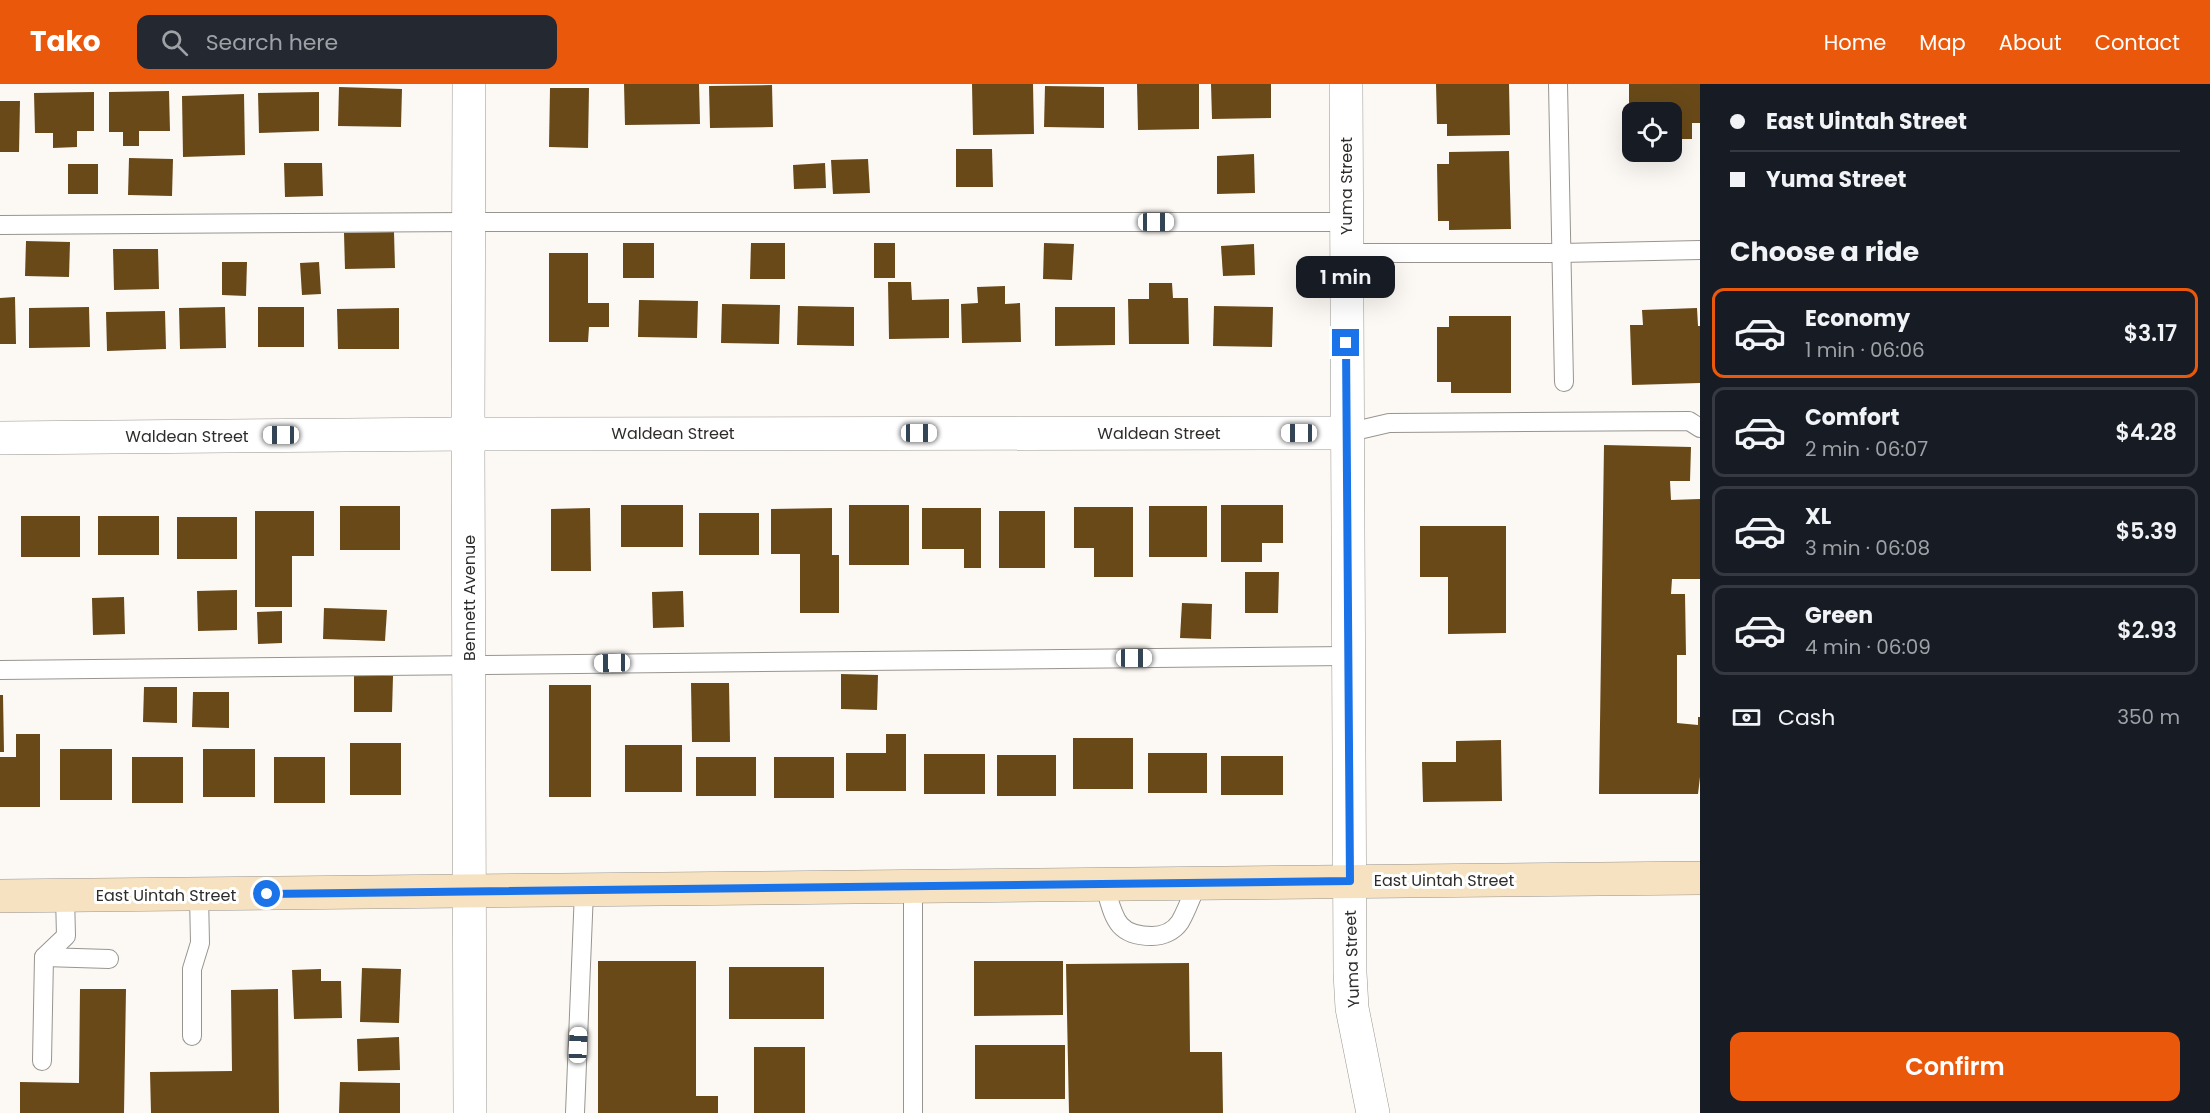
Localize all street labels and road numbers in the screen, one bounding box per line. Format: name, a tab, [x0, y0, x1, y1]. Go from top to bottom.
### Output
street label: Yuma Street	[1335, 137, 1358, 235]
street label: Waldean Street	[611, 422, 735, 445]
street label: Waldean Street	[1097, 422, 1221, 445]
street label: Waldean Street	[125, 425, 249, 448]
street label: Bennett Avenue	[458, 535, 481, 661]
street label: East Uintah Street	[1374, 869, 1514, 892]
street label: East Uintah Street	[96, 884, 236, 907]
street label: Yuma Street	[1339, 909, 1365, 1008]

